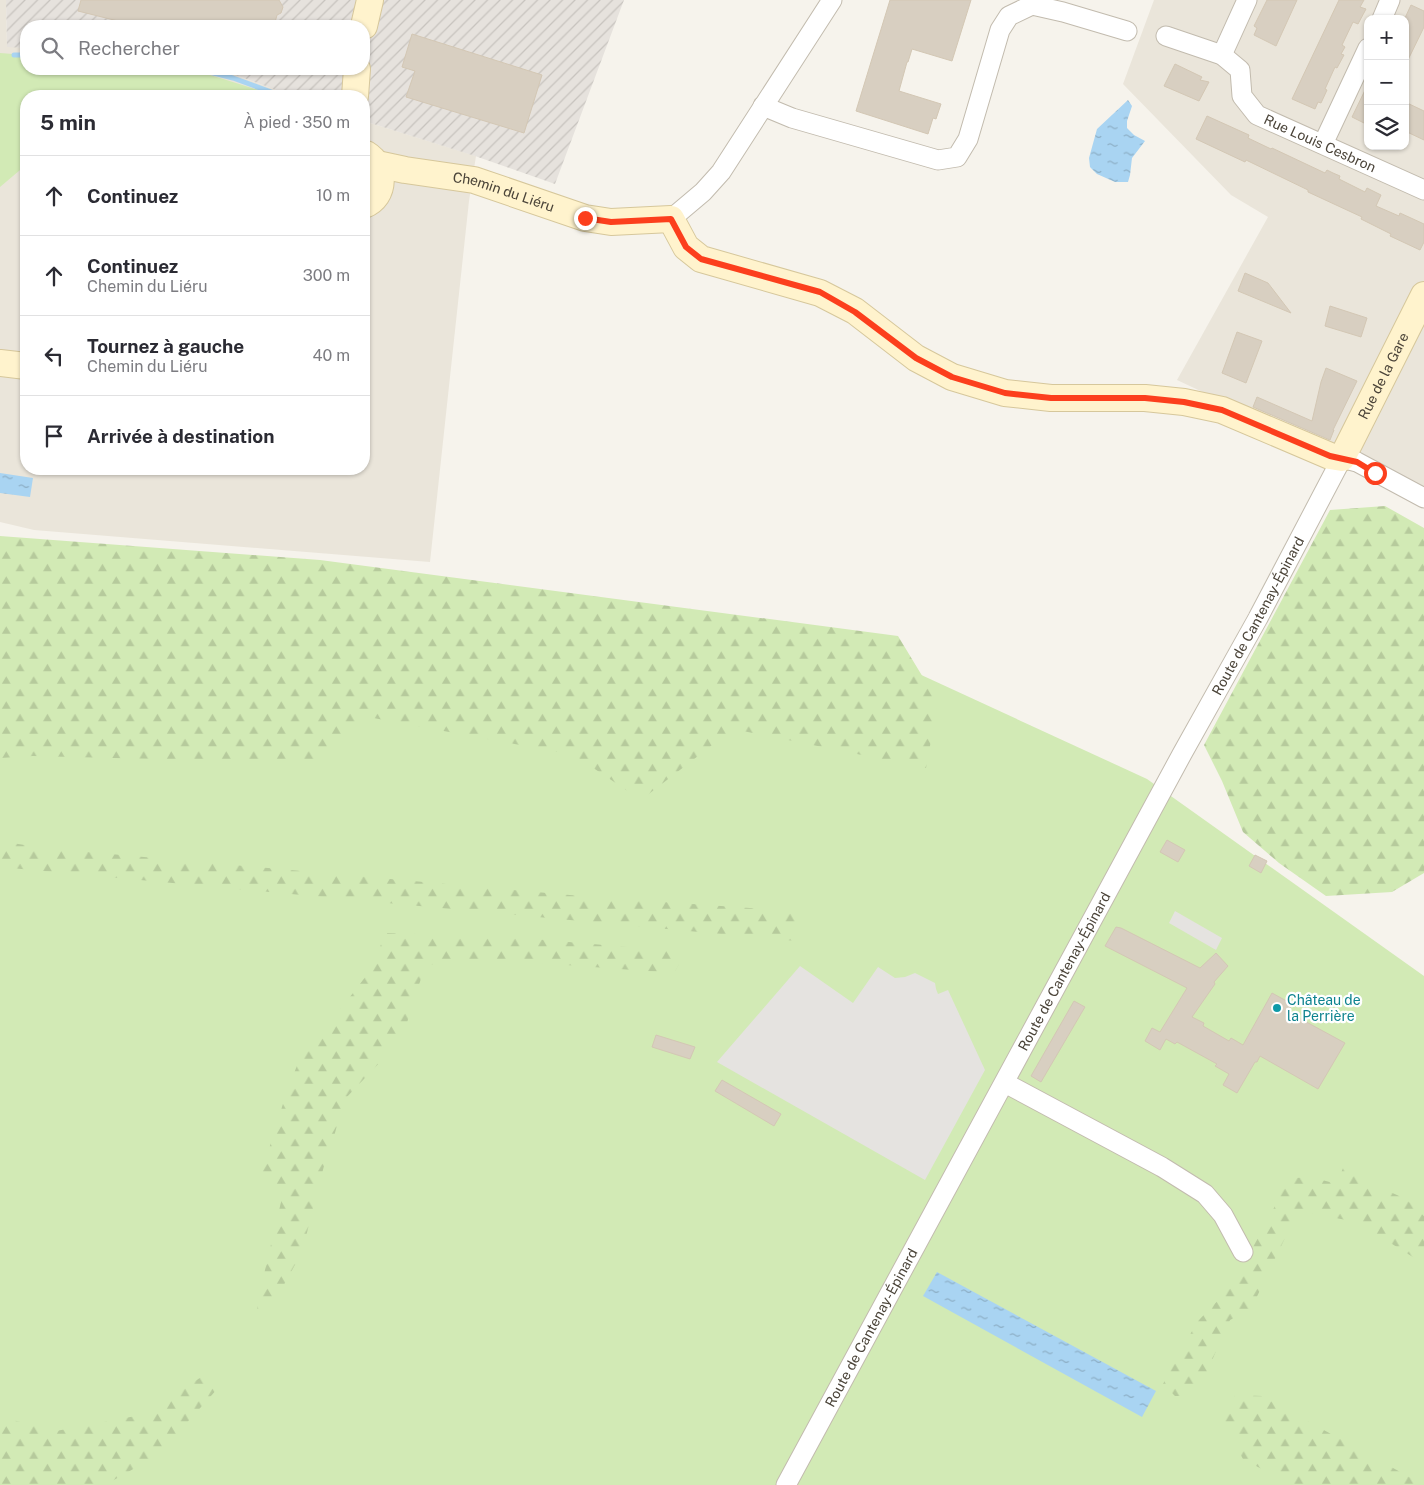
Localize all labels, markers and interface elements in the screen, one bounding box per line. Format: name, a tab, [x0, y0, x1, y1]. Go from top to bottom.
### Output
map controls	[1364, 15, 1409, 150]
button: +	[1364, 15, 1409, 60]
search box	[20, 20, 370, 75]
icon: search	[38, 34, 66, 62]
text: Rechercher	[78, 37, 180, 59]
button: −	[1364, 60, 1409, 105]
button: layers	[1364, 105, 1409, 150]
text: 5 min	[40, 110, 96, 135]
street label: Rue Louis Cesbron	[1262, 111, 1379, 175]
text: À pied · 350 m	[243, 113, 350, 132]
street label: Chemin du Liéru	[452, 169, 557, 215]
icon: ahead	[40, 182, 68, 210]
text: Continuez	[87, 185, 178, 207]
text: 10 m	[316, 186, 350, 205]
route end	[574, 207, 597, 230]
text: Continuez	[87, 255, 178, 277]
icon: ahead	[40, 262, 68, 290]
text: 300 m	[303, 266, 350, 285]
text: Chemin du Liéru	[87, 277, 208, 296]
street label: Rue de la Gare	[1355, 330, 1412, 422]
text: Tournez à gauche	[87, 335, 244, 357]
icon: left	[40, 342, 68, 370]
text: 40 m	[312, 346, 350, 365]
text: Chemin du Liéru	[87, 357, 208, 376]
icon: arrive	[40, 422, 68, 450]
text: Arrivée à destination	[87, 425, 275, 447]
route start	[1364, 462, 1387, 485]
street label: Route de Cantenay-Épinard	[1209, 534, 1307, 698]
street label: Route de Cantenay-Épinard	[1015, 890, 1114, 1053]
place label: Château de la Perrière	[1287, 992, 1361, 1024]
marker: Château de la Perrière	[1271, 1002, 1283, 1014]
street label: Route de Cantenay-Épinard	[822, 1246, 921, 1410]

